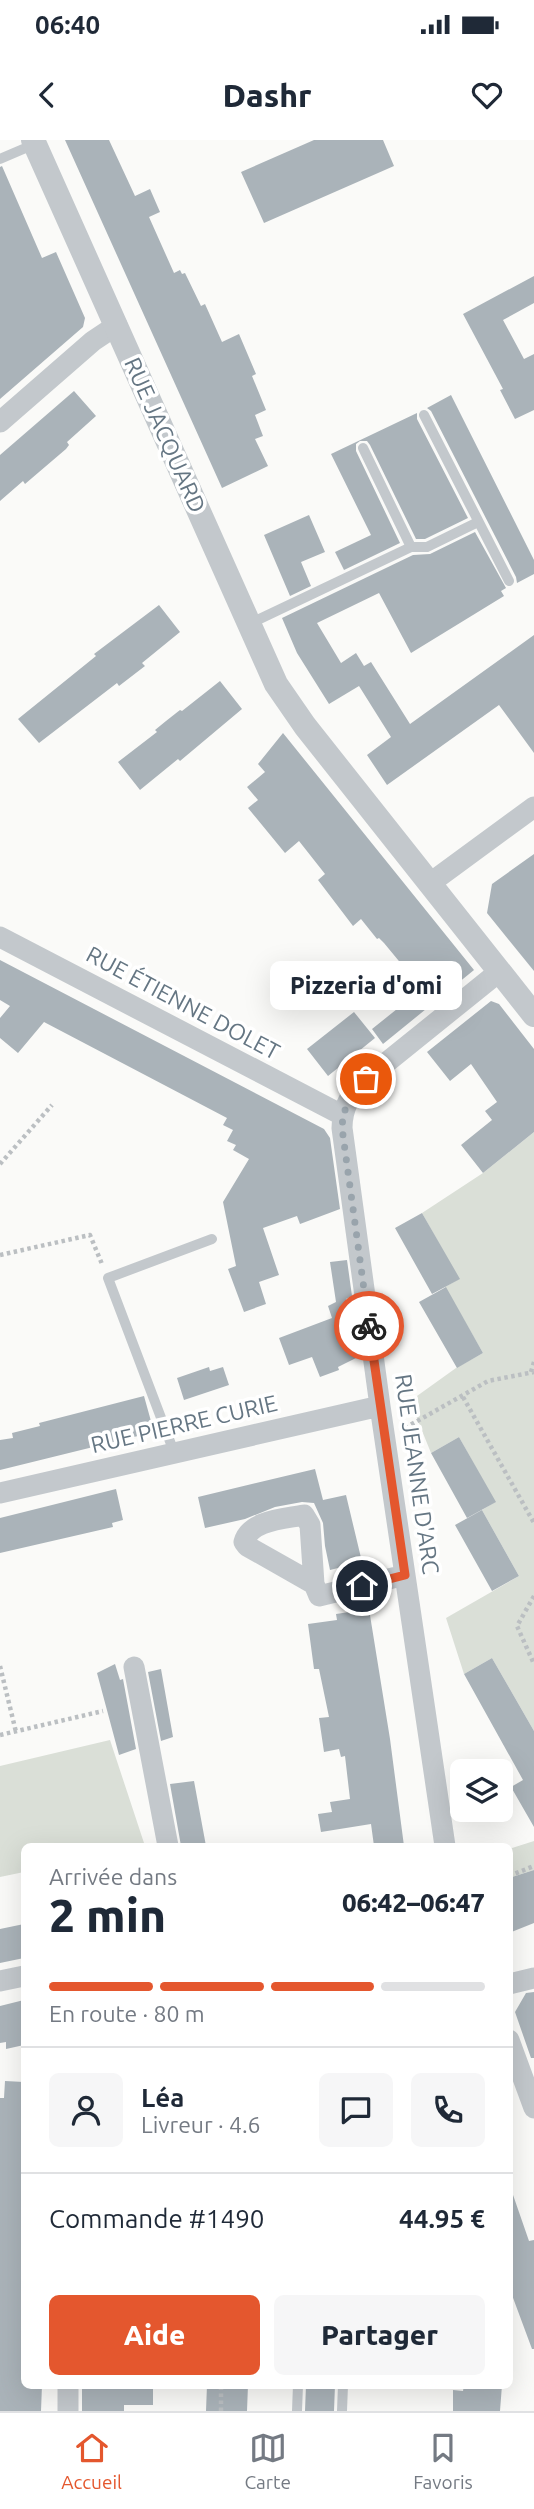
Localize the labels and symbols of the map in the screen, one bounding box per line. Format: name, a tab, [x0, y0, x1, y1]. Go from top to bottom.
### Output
street label: RUE JACQUARD	[120, 353, 211, 516]
street label: RUE ÉTIENNE DOLET	[82, 940, 285, 1064]
callout: Pizzeria d'omi	[270, 960, 462, 1009]
pin	[336, 1049, 396, 1109]
courier	[334, 1291, 404, 1361]
street label: RUE JEANNE D'ARC	[391, 1372, 444, 1576]
street label: RUE PIERRE CURIE	[88, 1390, 280, 1457]
pin	[332, 1556, 392, 1616]

